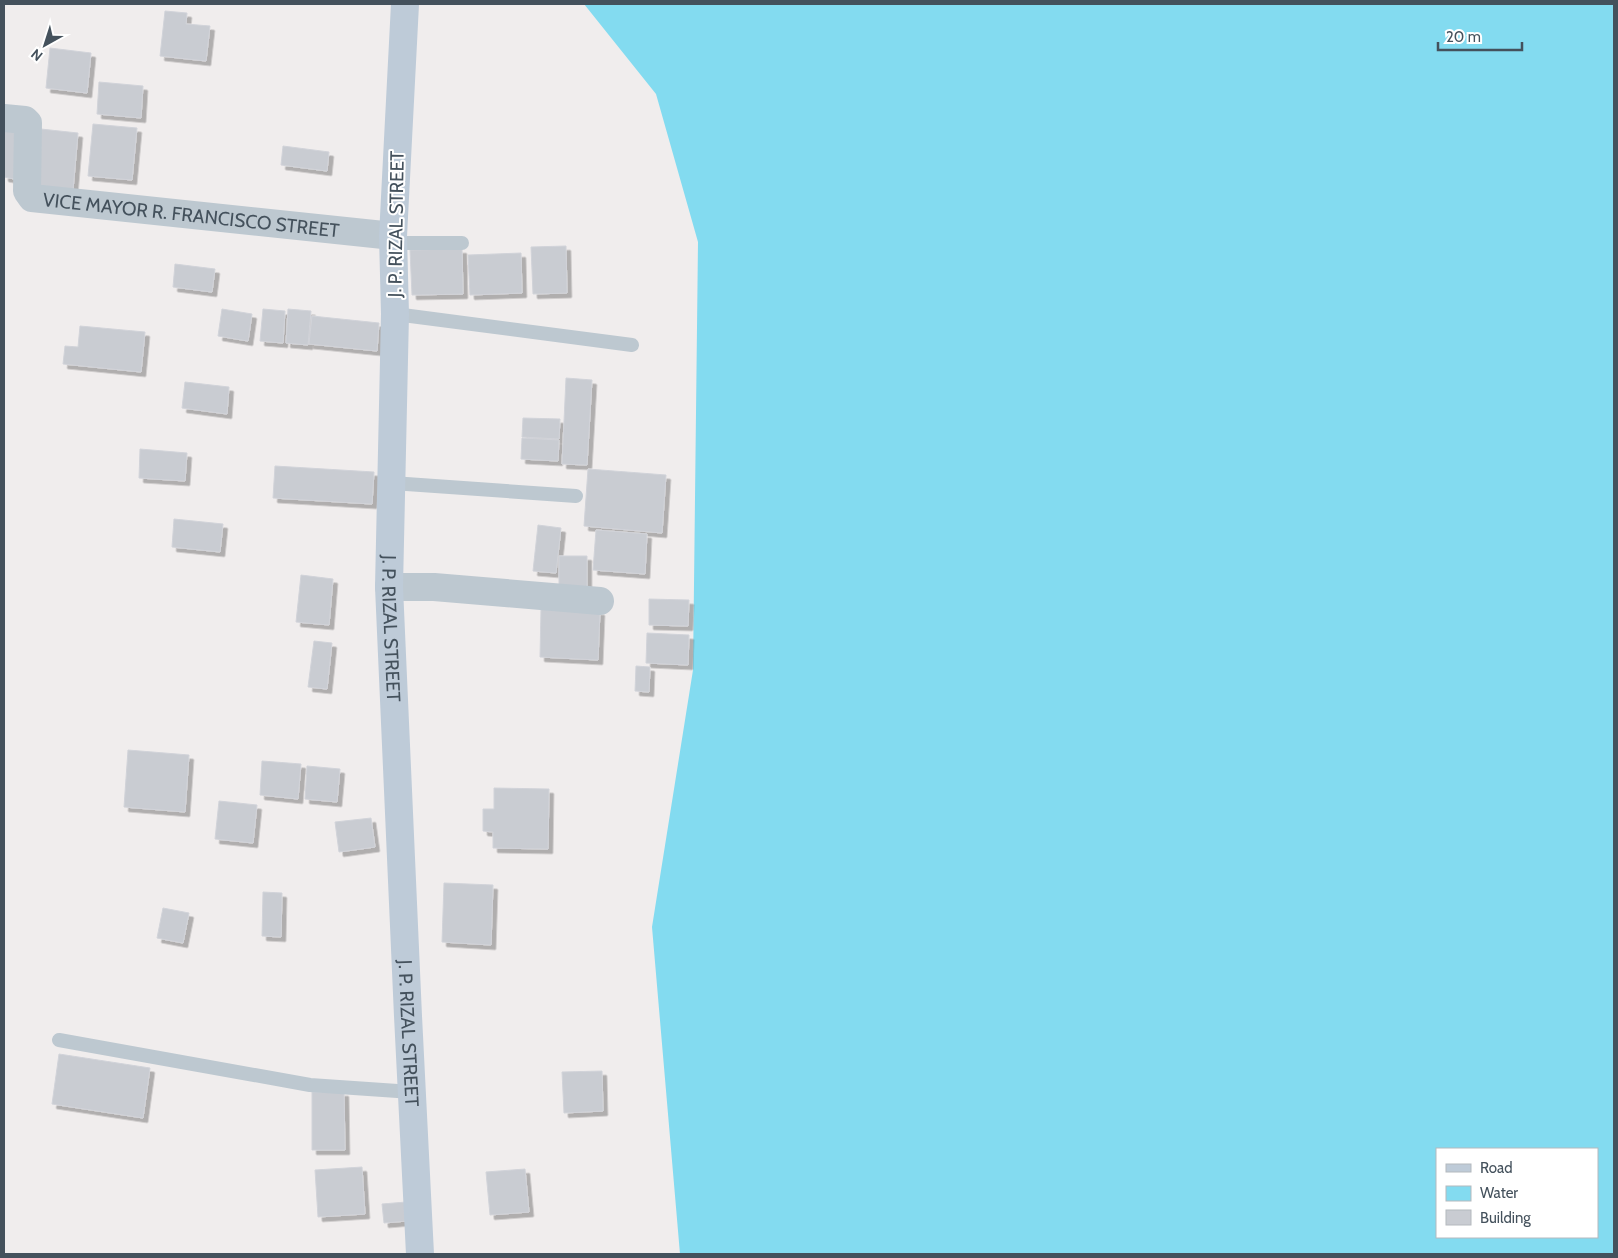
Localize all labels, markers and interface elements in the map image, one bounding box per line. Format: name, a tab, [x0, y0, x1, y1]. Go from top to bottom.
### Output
north arrow	[20, 20, 70, 70]
scale bar	[1438, 20, 1522, 52]
text: 20 m	[1446, 28, 1481, 46]
text: N	[27, 45, 46, 65]
street label: J. P. RIZAL STREET	[383, 150, 409, 299]
street label: VICE MAYOR R. FRANCISCO STREET	[42, 188, 340, 242]
street label: J. P. RIZAL STREET	[377, 554, 406, 702]
street label: J. P. RIZAL STREET	[394, 958, 424, 1107]
legend	[1436, 1148, 1598, 1238]
text: Road	[1480, 1159, 1513, 1177]
text: Water	[1480, 1184, 1518, 1202]
text: Building	[1480, 1209, 1531, 1227]

